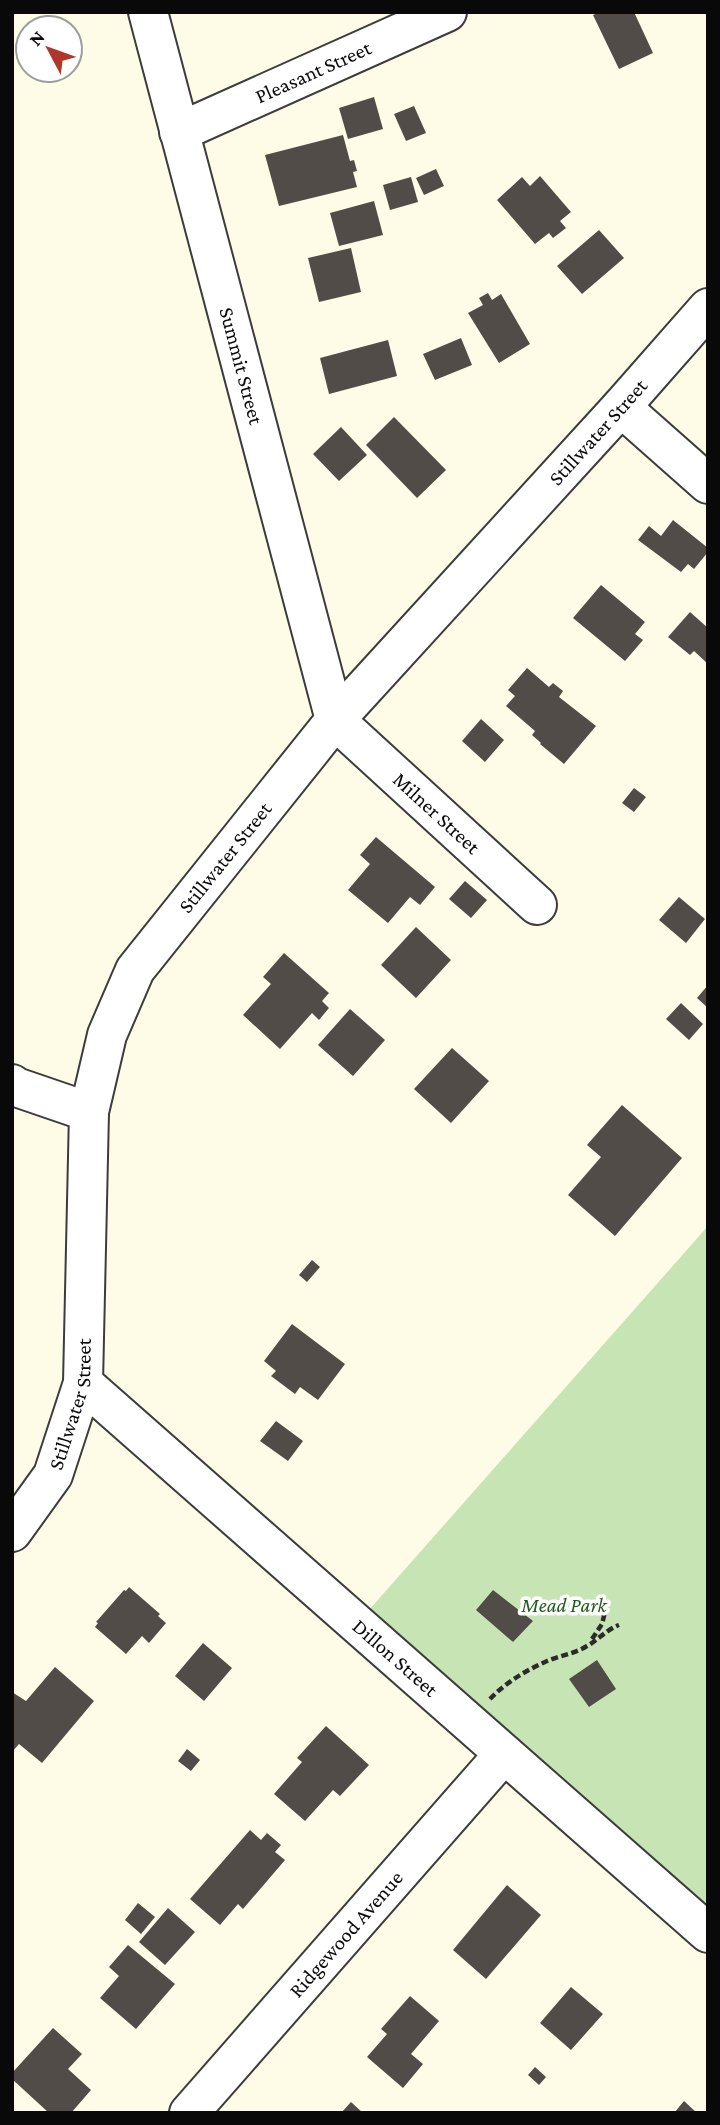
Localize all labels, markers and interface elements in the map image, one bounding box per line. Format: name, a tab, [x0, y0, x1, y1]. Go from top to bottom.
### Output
north arrow	[14, 14, 84, 84]
text: N	[24, 26, 49, 50]
street label: Pleasant Street	[251, 35, 376, 108]
street label: Summit Street	[214, 305, 269, 428]
street label: Stillwater Street	[544, 373, 653, 490]
street label: Milner Street	[388, 767, 486, 860]
street label: Stillwater Street	[173, 796, 277, 918]
street label: Stillwater Street	[44, 1337, 96, 1473]
park label: Mead Park	[520, 1593, 608, 1617]
street label: Dillon Street	[348, 1614, 444, 1702]
street label: Ridgewood Avenue	[284, 1866, 408, 2002]

